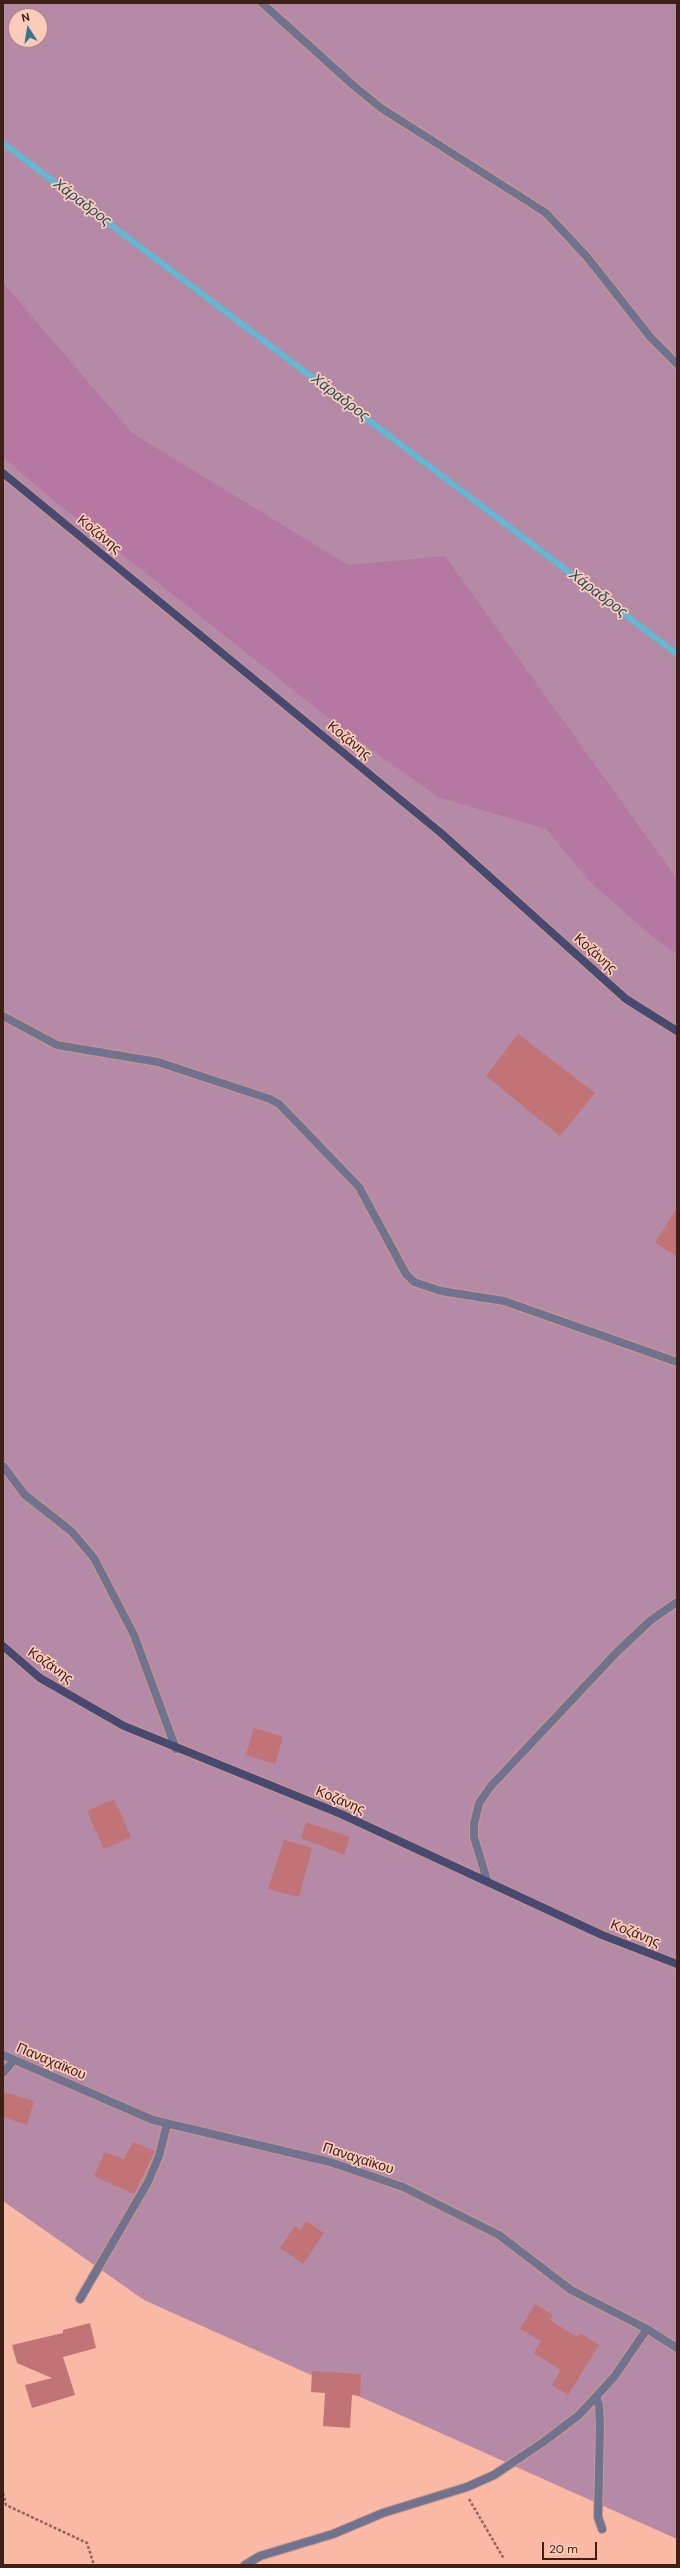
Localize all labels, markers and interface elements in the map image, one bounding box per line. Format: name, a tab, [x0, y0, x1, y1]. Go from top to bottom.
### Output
north arrow	[8, 8, 48, 48]
text: N	[20, 10, 31, 25]
water label: Χάραδρος	[49, 175, 115, 231]
water label: Χάραδρος	[307, 370, 373, 426]
street label: Κοζάνης	[74, 512, 124, 558]
water label: Χάραδρος	[565, 566, 631, 622]
street label: Κοζάνης	[324, 718, 374, 764]
street label: Κοζάνης	[570, 930, 620, 978]
street label: Κοζάνης	[24, 1644, 76, 1688]
street label: Κοζάνης	[313, 1783, 367, 1819]
street label: Κοζάνης	[608, 1917, 662, 1951]
street label: Παναχαϊκου	[14, 2040, 88, 2084]
street label: Παναχαϊκου	[320, 2140, 396, 2178]
scale bar	[544, 2534, 599, 2560]
text: 20 m	[549, 2541, 578, 2557]

